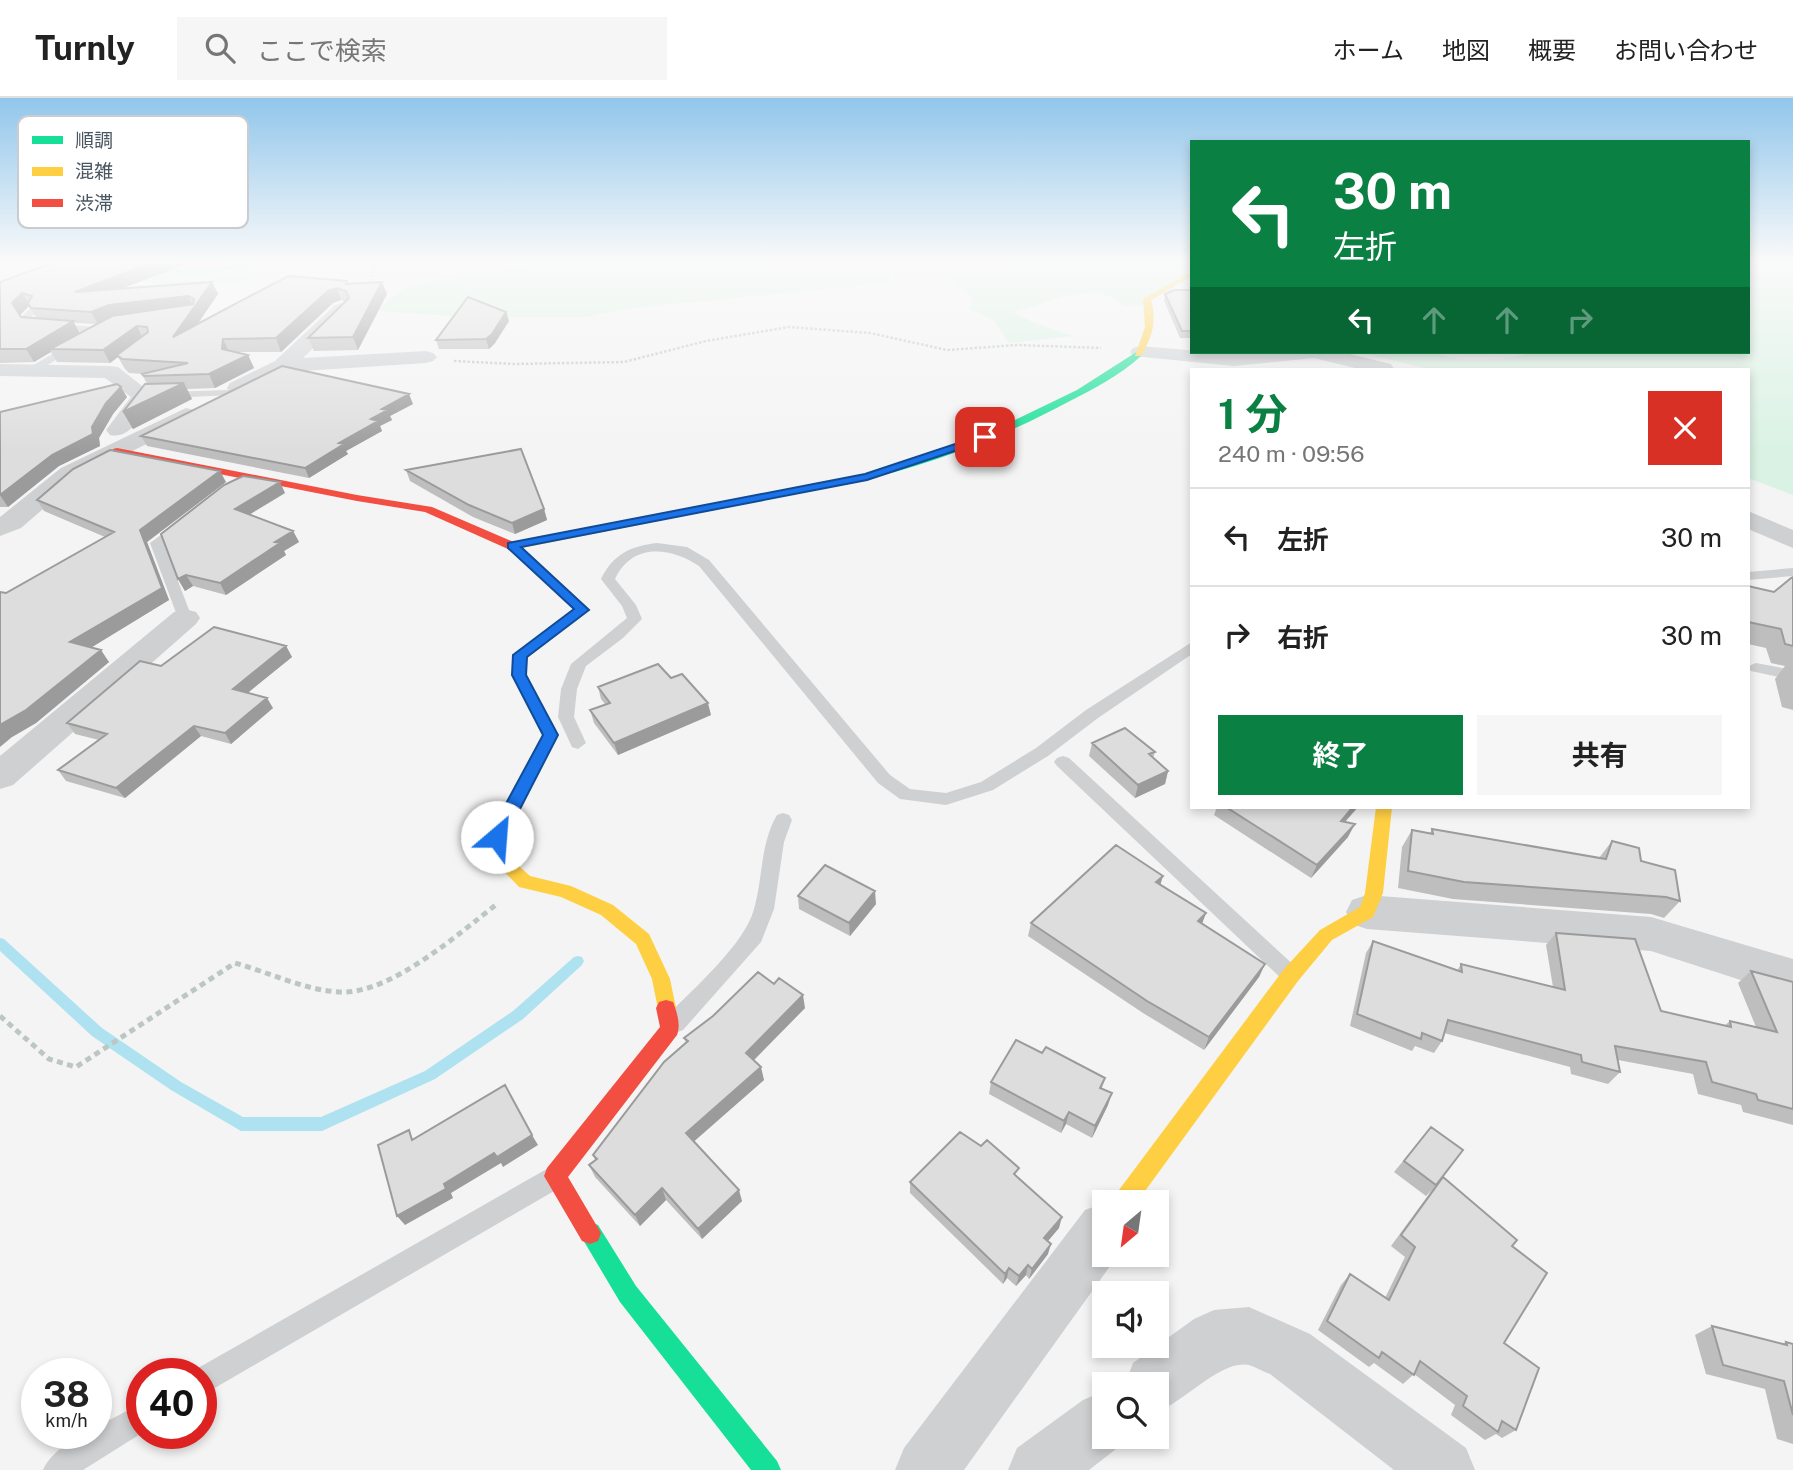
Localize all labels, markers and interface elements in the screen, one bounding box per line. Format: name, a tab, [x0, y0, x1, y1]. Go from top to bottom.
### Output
search box	[177, 17, 667, 80]
text: Turnly	[35, 29, 135, 67]
icon: search	[201, 29, 239, 67]
text: ここで検索	[257, 35, 387, 66]
text: ホーム	[1333, 36, 1404, 64]
text: 地図	[1442, 36, 1490, 64]
text: 概要	[1528, 36, 1576, 64]
text: お問い合わせ	[1614, 36, 1758, 64]
legend	[18, 116, 248, 228]
text: 順調	[75, 129, 113, 151]
text: 混雑	[75, 160, 113, 182]
text: 30 m	[1333, 162, 1452, 220]
icon: left	[1218, 168, 1309, 259]
text: 渋滞	[75, 192, 113, 214]
text: 左折	[1333, 228, 1397, 265]
icon: left	[1342, 301, 1380, 339]
icon: ahead	[1415, 301, 1453, 339]
icon: ahead	[1488, 301, 1526, 339]
icon: right	[1561, 301, 1599, 339]
text: 1 分	[1218, 389, 1287, 438]
button: close	[1648, 391, 1722, 465]
pin	[955, 407, 1015, 467]
icon: arrive	[966, 418, 1004, 456]
text: 240 m · 09:56	[1218, 440, 1365, 467]
icon: left	[1218, 518, 1256, 556]
text: 30 m	[1661, 522, 1722, 553]
text: 左折	[1277, 524, 1329, 555]
icon: right	[1218, 616, 1256, 654]
text: 30 m	[1661, 620, 1722, 651]
text: 右折	[1277, 622, 1329, 653]
button: 終了	[1218, 715, 1463, 795]
button: 共有	[1477, 715, 1722, 795]
position arrow	[460, 800, 534, 874]
north arrow	[1092, 1190, 1169, 1267]
map controls	[1092, 1190, 1169, 1449]
button: sound	[1092, 1281, 1169, 1358]
speed limit sign: 40	[126, 1358, 217, 1449]
button: search	[1092, 1372, 1169, 1449]
text: 38	[43, 1374, 90, 1415]
text: km/h	[45, 1410, 88, 1431]

